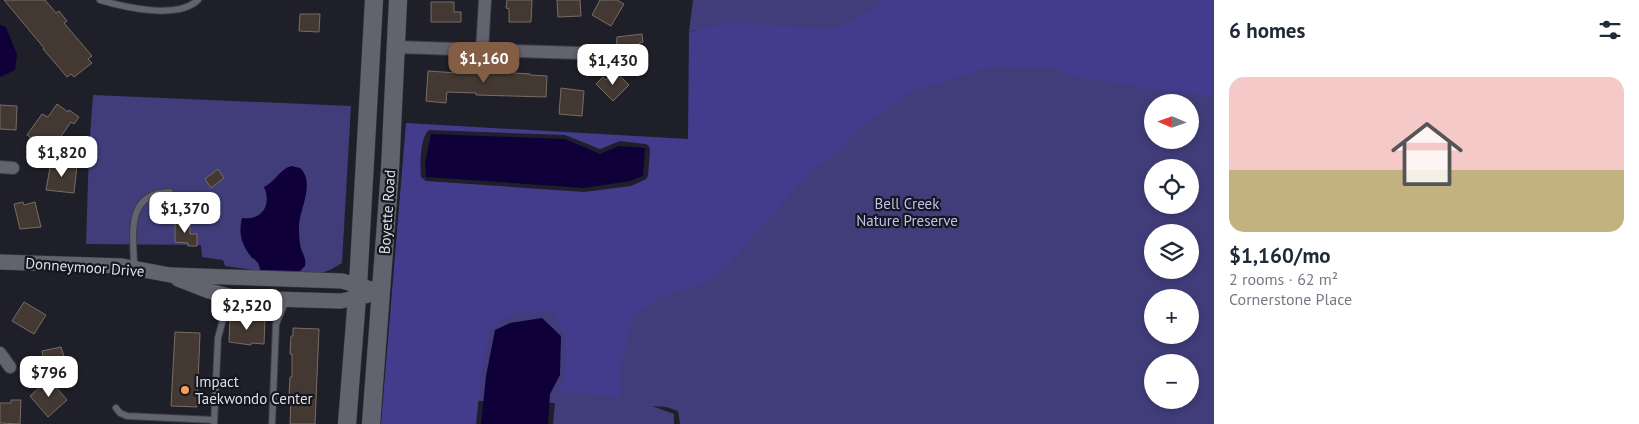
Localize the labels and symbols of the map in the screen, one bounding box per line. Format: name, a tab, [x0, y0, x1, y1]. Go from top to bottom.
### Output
pin: $1,160	[443, 42, 525, 84]
pin: $1,430	[572, 44, 654, 86]
north arrow	[1144, 94, 1199, 149]
pin: $1,820	[21, 136, 103, 178]
street label: Boyette Road	[375, 169, 399, 255]
pin: $1,370	[144, 192, 226, 234]
park label: Bell Creek Nature Preserve	[856, 194, 958, 230]
street label: Donneymoor Drive	[25, 253, 145, 281]
pin: $2,520	[206, 288, 288, 331]
pin: $796	[19, 356, 79, 398]
place label: Impact Taekwondo Center	[195, 372, 313, 408]
marker: Impact Taekwondo Center	[179, 384, 191, 396]

